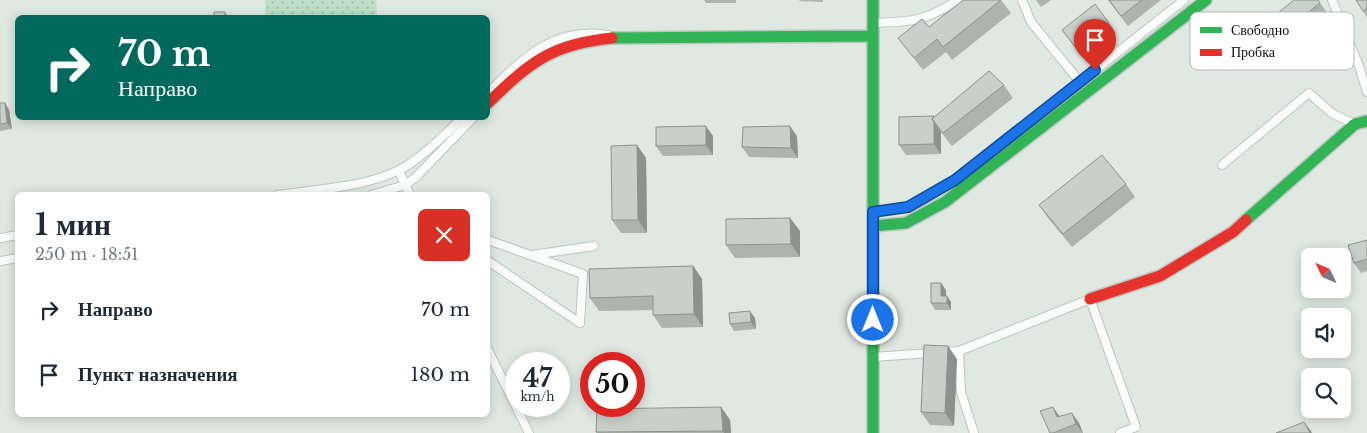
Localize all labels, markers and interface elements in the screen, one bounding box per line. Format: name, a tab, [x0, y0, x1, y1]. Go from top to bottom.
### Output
legend	[1190, 12, 1354, 70]
pin	[1074, 19, 1116, 70]
text: Свободно	[1231, 21, 1289, 39]
icon: arrive	[1081, 26, 1109, 54]
text: 70 m	[118, 32, 211, 75]
icon: right	[35, 35, 100, 100]
text: Пробка	[1231, 43, 1276, 61]
text: Направо	[118, 75, 197, 102]
text: 1 мин	[35, 206, 111, 243]
button: close	[418, 209, 470, 261]
text: 250 m · 18:51	[35, 244, 139, 264]
north arrow	[1301, 248, 1351, 298]
map controls	[1301, 248, 1351, 418]
position arrow	[846, 293, 898, 345]
icon: right	[35, 296, 63, 324]
text: Направо	[78, 298, 153, 321]
text: 70 m	[421, 298, 470, 321]
button: sound	[1301, 308, 1351, 358]
speed limit sign: 50	[580, 352, 645, 417]
icon: arrive	[35, 361, 63, 389]
text: Пункт назначения	[78, 363, 238, 386]
text: 180 m	[411, 363, 470, 386]
text: 47	[523, 363, 552, 394]
button: search	[1301, 368, 1351, 418]
text: km/h	[520, 389, 555, 404]

